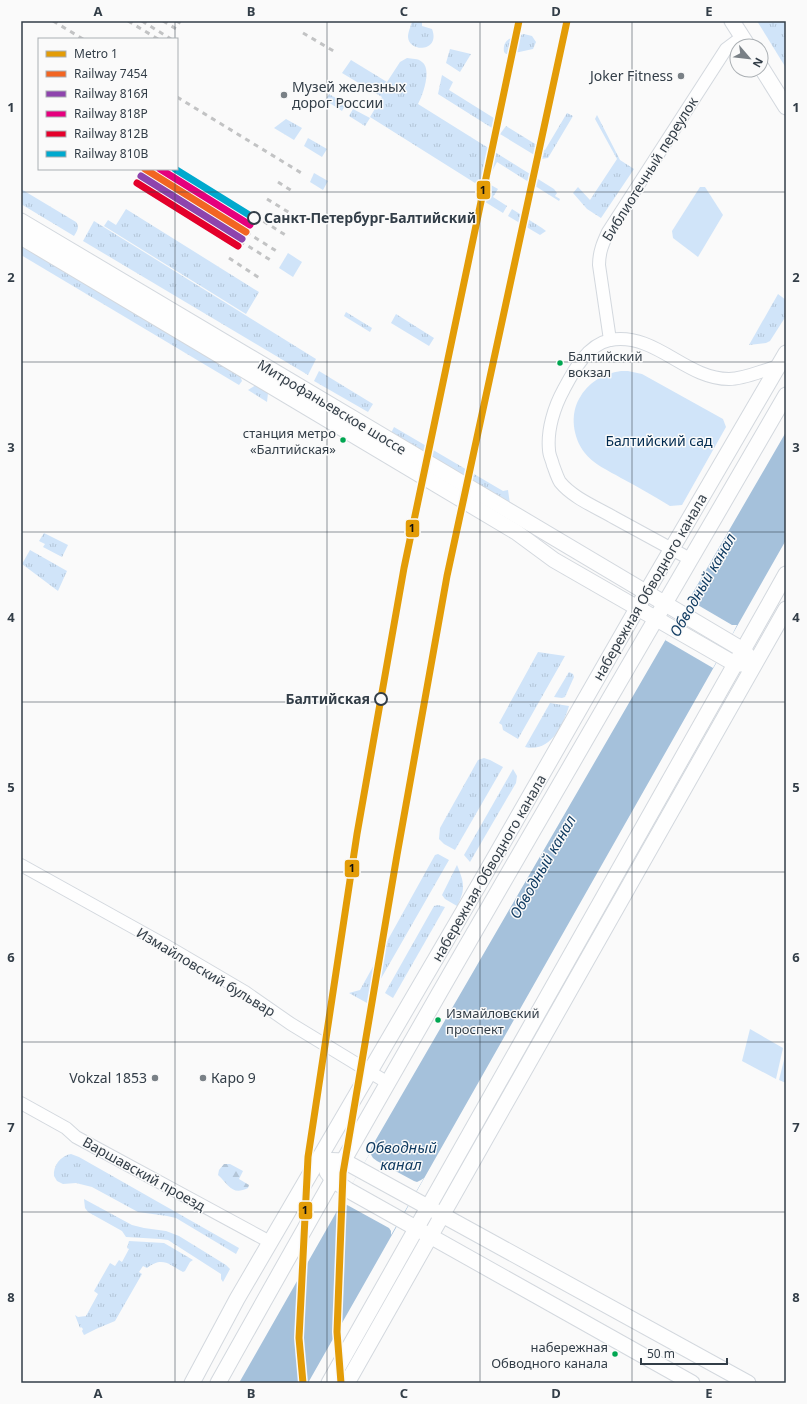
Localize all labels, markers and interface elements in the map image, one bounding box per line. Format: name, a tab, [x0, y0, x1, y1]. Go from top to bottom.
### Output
text: A	[94, 2, 103, 20]
text: B	[247, 2, 255, 20]
text: C	[400, 2, 408, 20]
text: D	[551, 2, 561, 20]
text: E	[705, 2, 713, 20]
legend	[38, 38, 178, 170]
north arrow	[729, 38, 769, 78]
text: Metro 1	[74, 45, 118, 62]
text: N	[750, 55, 767, 70]
text: Railway 7454	[74, 65, 147, 82]
place label: Joker Fitness	[588, 66, 673, 85]
marker: Joker Fitness	[676, 71, 686, 81]
place label: Музей железных дорог России	[292, 77, 407, 112]
text: Railway 816Я	[74, 85, 148, 102]
marker: Музей железных дорог России	[279, 90, 289, 100]
street label: Библиотечный переулок	[597, 92, 702, 245]
text: 1	[7, 98, 15, 116]
text: 1	[792, 98, 800, 116]
text: Railway 818Р	[74, 105, 148, 122]
text: Railway 812В	[74, 125, 148, 142]
text: Railway 810В	[74, 145, 148, 162]
line badge: 1	[476, 180, 491, 200]
text: 1	[480, 182, 486, 197]
place label: Санкт-Петербург-Балтийский	[264, 208, 476, 227]
marker: Санкт-Петербург-Балтийский	[247, 211, 261, 225]
text: 2	[7, 268, 15, 286]
text: 2	[792, 268, 800, 286]
place label: Балтийский вокзал	[568, 347, 643, 381]
street label: Митрофаньевское шоссе	[254, 355, 410, 459]
marker: Балтийский вокзал	[555, 358, 565, 368]
place label: станция метро «Балтийская»	[243, 424, 336, 458]
park label: Балтийский сад	[605, 431, 713, 450]
marker: станция метро «Балтийская»	[338, 435, 348, 445]
text: 3	[7, 438, 15, 456]
text: 3	[792, 438, 800, 456]
street label: набережная Обводного канала	[588, 490, 711, 684]
line badge: 1	[405, 519, 420, 538]
text: 1	[409, 520, 415, 535]
water label: Обводный канал	[664, 529, 740, 640]
text: 4	[7, 608, 15, 626]
text: 4	[792, 608, 800, 626]
place label: Балтийская	[285, 689, 370, 708]
marker: Балтийская	[374, 692, 388, 706]
street label: набережная Обводного канала	[427, 771, 550, 965]
text: 5	[7, 778, 15, 796]
text: 5	[792, 778, 800, 796]
water label: Обводный канал	[504, 811, 580, 922]
line badge: 1	[344, 859, 360, 878]
text: 1	[349, 860, 355, 875]
street label: Измайловский бульвар	[133, 923, 279, 1021]
text: 6	[7, 948, 15, 966]
text: 6	[792, 948, 800, 966]
place label: Измайловский проспект	[446, 1004, 540, 1038]
marker: Измайловский проспект	[433, 1015, 443, 1025]
place label: Vokzal 1853	[69, 1068, 147, 1087]
place label: Каро 9	[211, 1068, 256, 1087]
marker: Vokzal 1853	[150, 1073, 160, 1083]
marker: Каро 9	[198, 1073, 208, 1083]
text: 7	[7, 1118, 15, 1136]
text: 7	[792, 1118, 800, 1136]
street label: Варшавский проезд	[80, 1132, 209, 1215]
water label: Обводный канал	[365, 1137, 437, 1174]
line badge: 1	[298, 1201, 313, 1220]
text: 1	[302, 1202, 308, 1217]
text: 8	[7, 1288, 15, 1306]
text: 8	[792, 1288, 800, 1306]
place label: набережная Обводного канала	[491, 1338, 608, 1372]
scale bar	[641, 1340, 727, 1366]
text: 50 m	[647, 1345, 675, 1362]
marker: набережная Обводного канала	[610, 1349, 620, 1359]
text: A	[94, 1384, 103, 1402]
text: B	[247, 1384, 255, 1402]
text: C	[400, 1384, 408, 1402]
text: D	[551, 1384, 561, 1402]
text: E	[705, 1384, 713, 1402]

